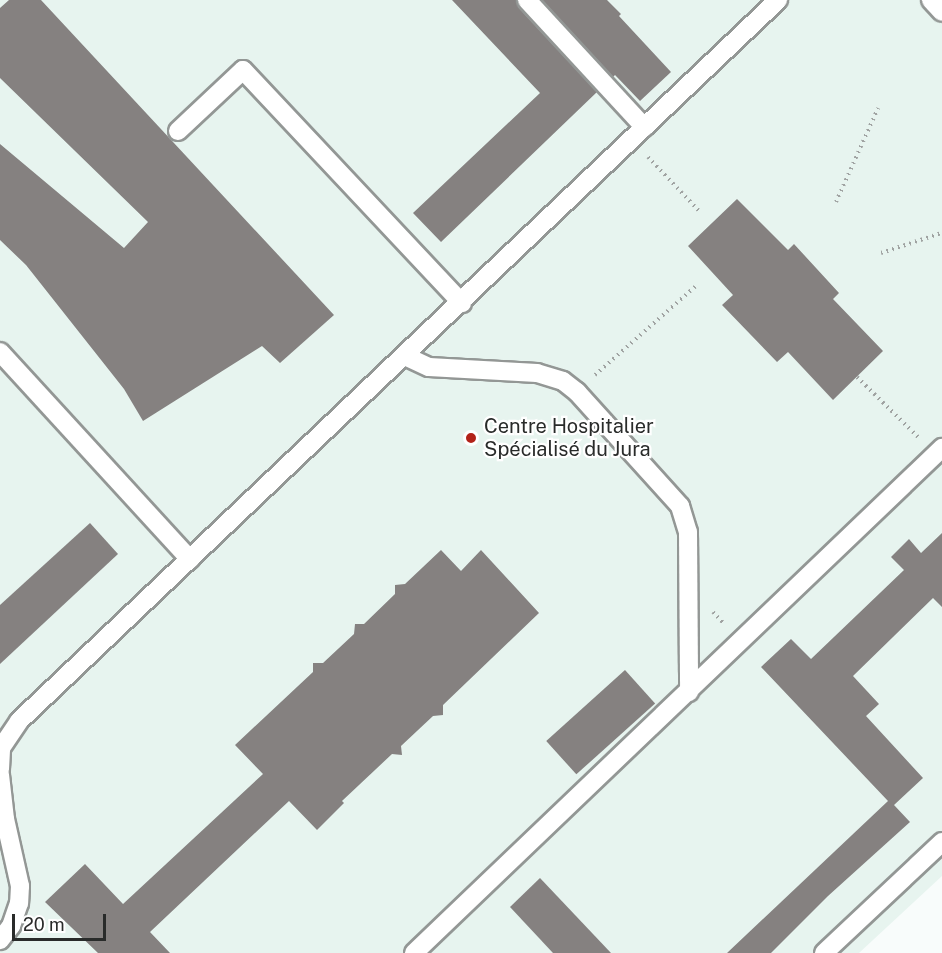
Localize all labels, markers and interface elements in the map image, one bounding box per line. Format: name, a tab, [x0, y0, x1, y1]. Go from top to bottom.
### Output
place label: Centre Hospitalier Spécialisé du Jura	[484, 414, 654, 461]
marker: Centre Hospitalier Spécialisé du Jura	[462, 429, 480, 447]
scale bar	[15, 902, 110, 940]
text: 20 m	[23, 914, 65, 935]

